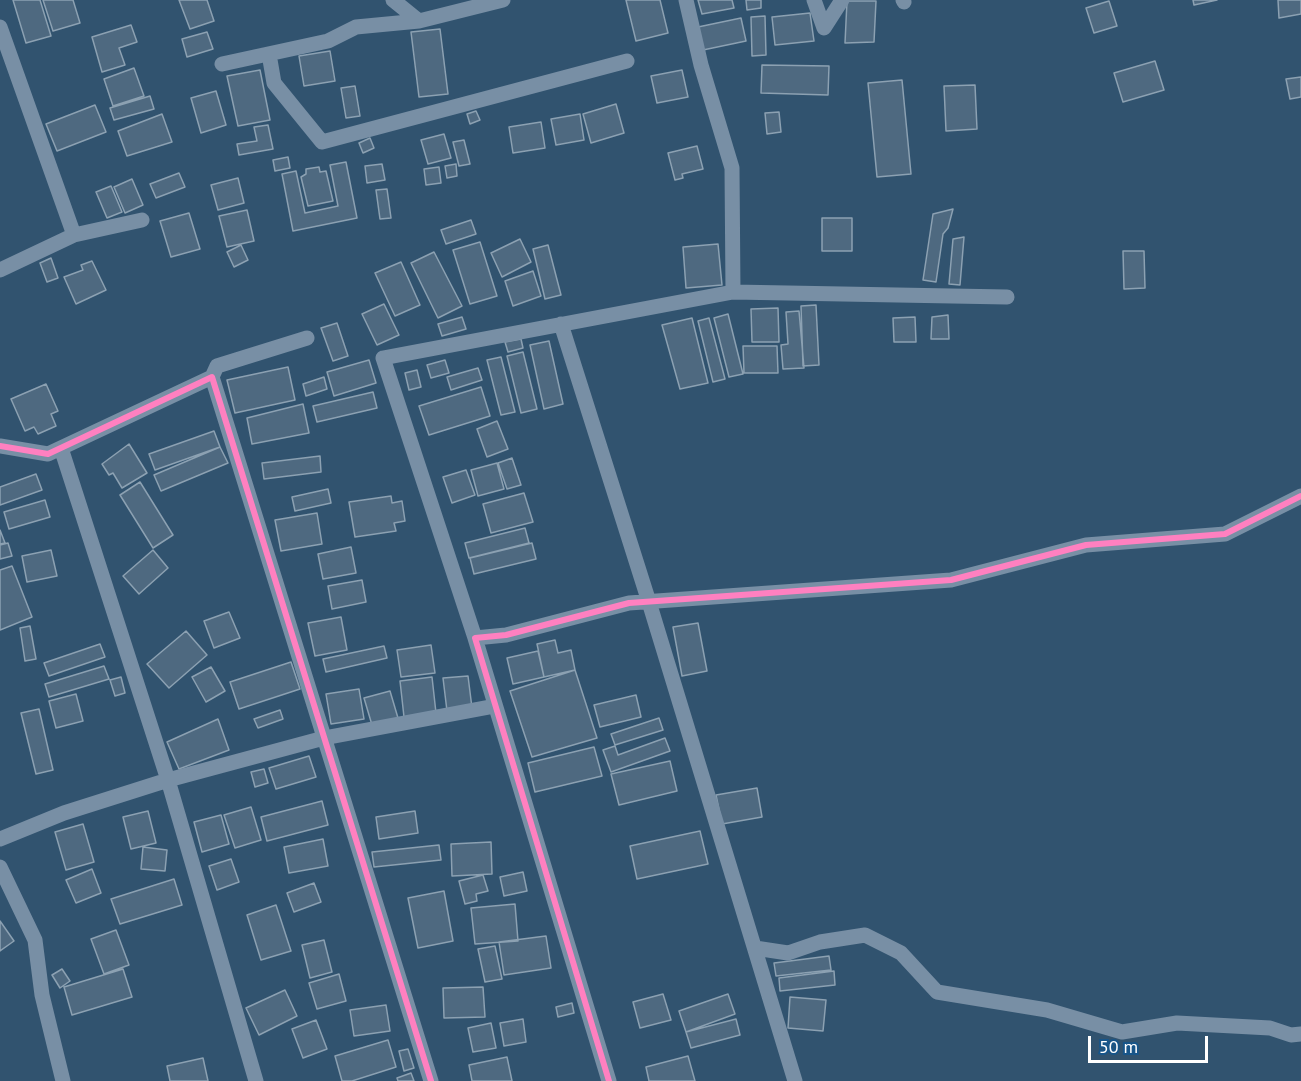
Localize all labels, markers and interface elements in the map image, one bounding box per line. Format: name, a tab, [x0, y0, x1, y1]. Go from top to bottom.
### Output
scale bar	[1091, 1024, 1211, 1062]
text: 50 m	[1099, 1035, 1138, 1058]

